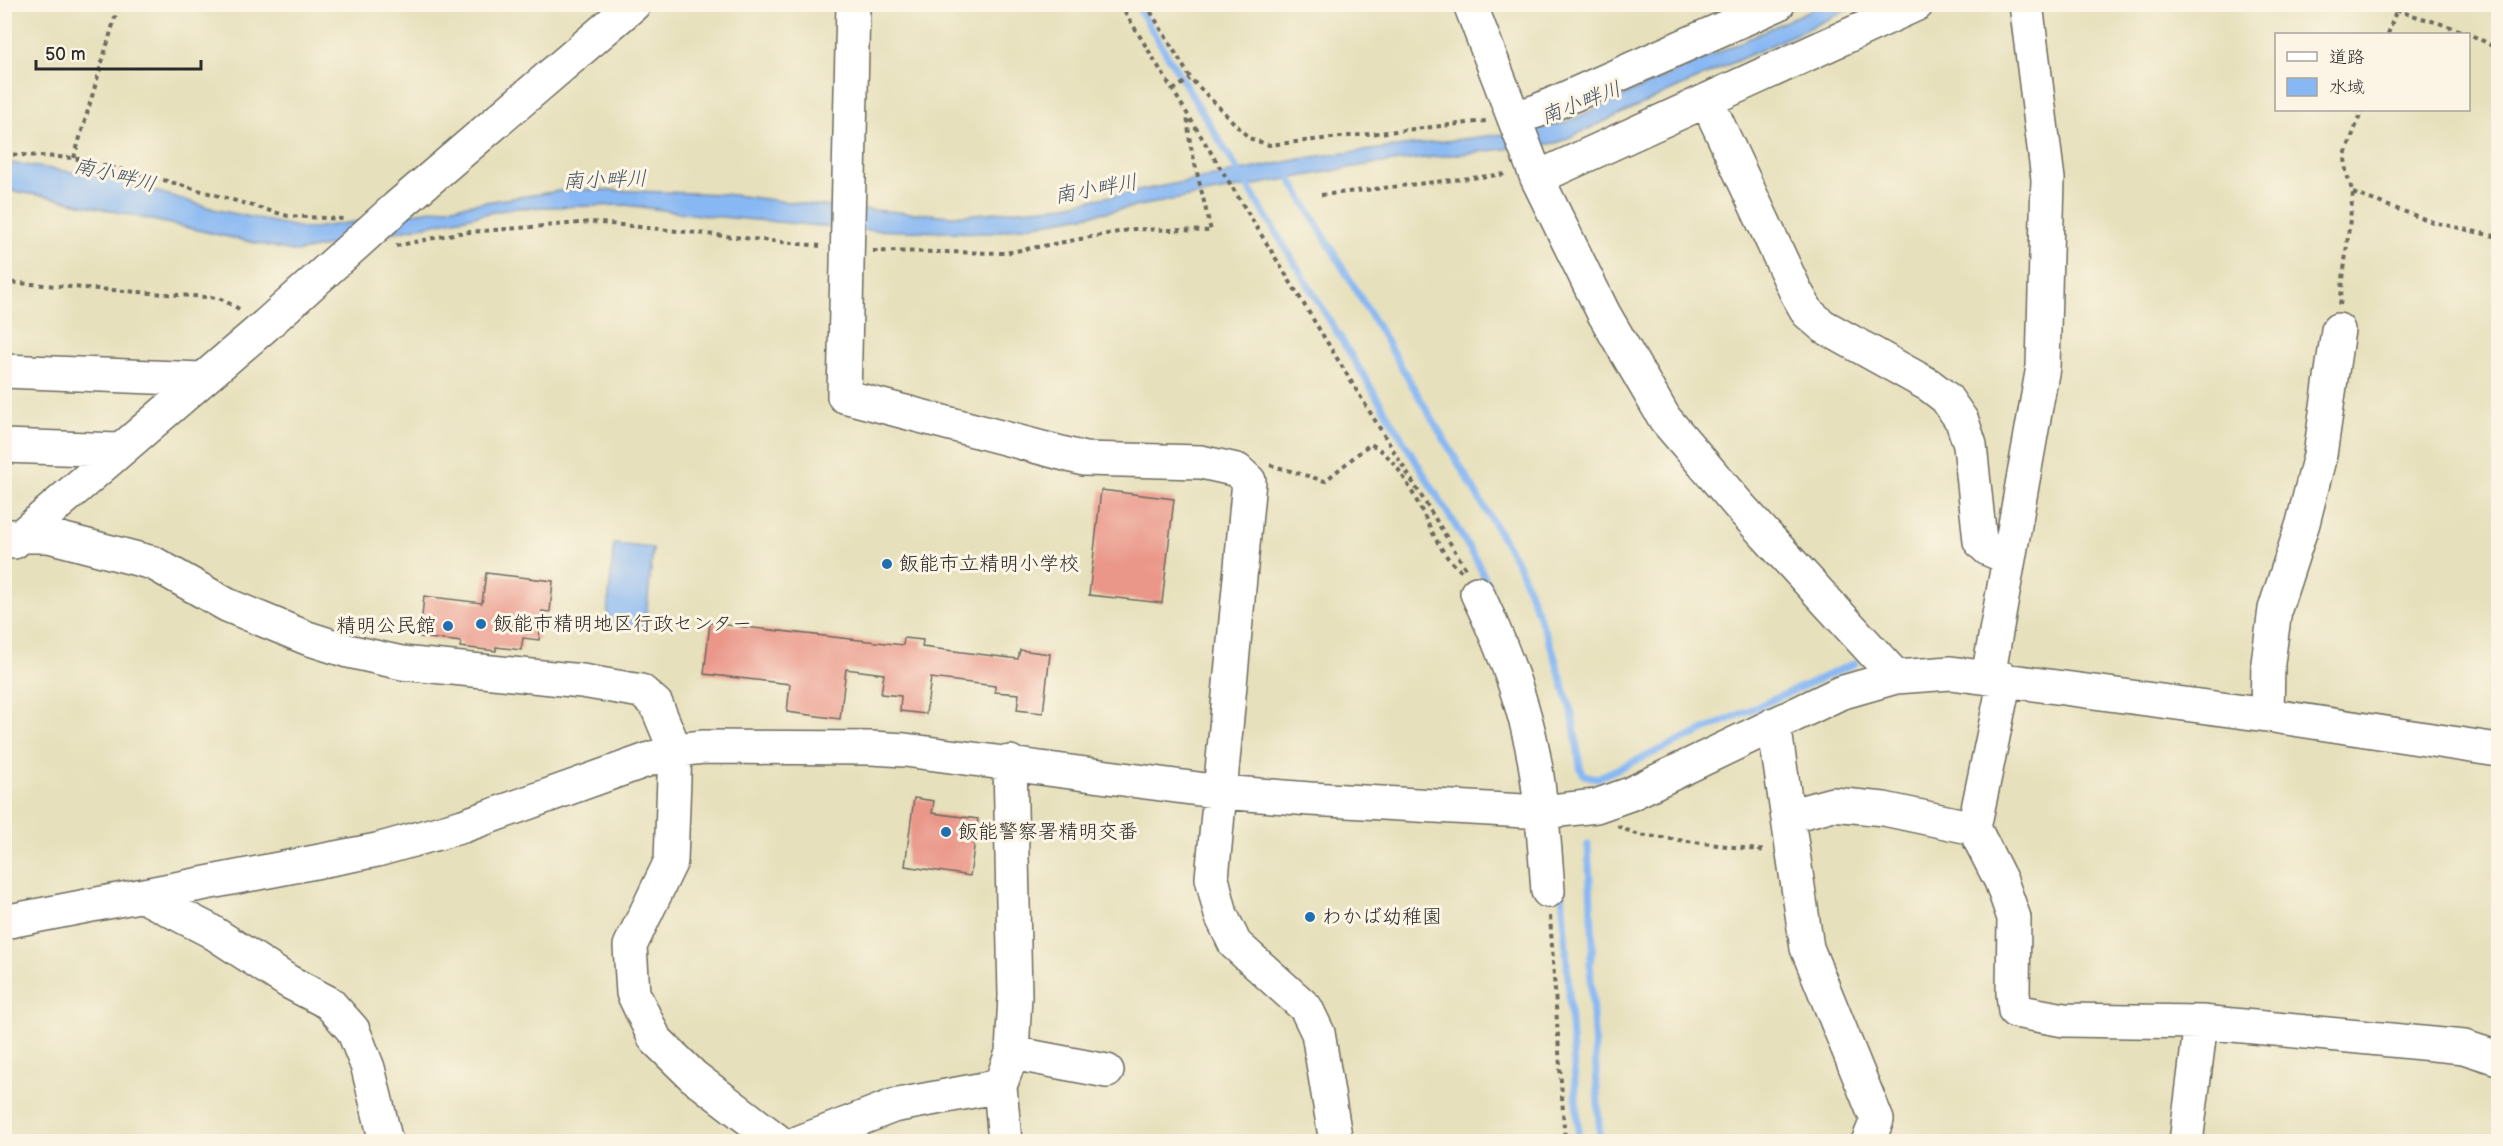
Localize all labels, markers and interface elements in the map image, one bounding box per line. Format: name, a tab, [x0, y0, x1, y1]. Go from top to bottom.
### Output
scale bar	[36, 33, 201, 71]
legend	[2275, 33, 2470, 111]
text: 50 m	[45, 44, 86, 65]
text: 道路	[2329, 47, 2365, 68]
water label: 南小畔川	[1537, 76, 1625, 130]
text: 水域	[2329, 77, 2365, 98]
water label: 南小畔川	[71, 153, 159, 197]
water label: 南小畔川	[563, 166, 647, 194]
water label: 南小畔川	[1052, 169, 1140, 209]
place label: 飯能市立精明小学校	[899, 552, 1079, 576]
marker: 飯能市立精明小学校	[880, 557, 894, 571]
place label: 飯能市精明地区行政センター	[493, 612, 752, 636]
place label: 精明公民館	[336, 614, 436, 638]
marker: 飯能市精明地区行政センター	[474, 617, 488, 631]
marker: 精明公民館	[441, 619, 455, 633]
place label: 飯能警察署精明交番	[958, 820, 1138, 844]
marker: 飯能警察署精明交番	[939, 825, 953, 839]
place label: わかば幼稚園	[1322, 905, 1442, 929]
marker: わかば幼稚園	[1303, 910, 1317, 924]

